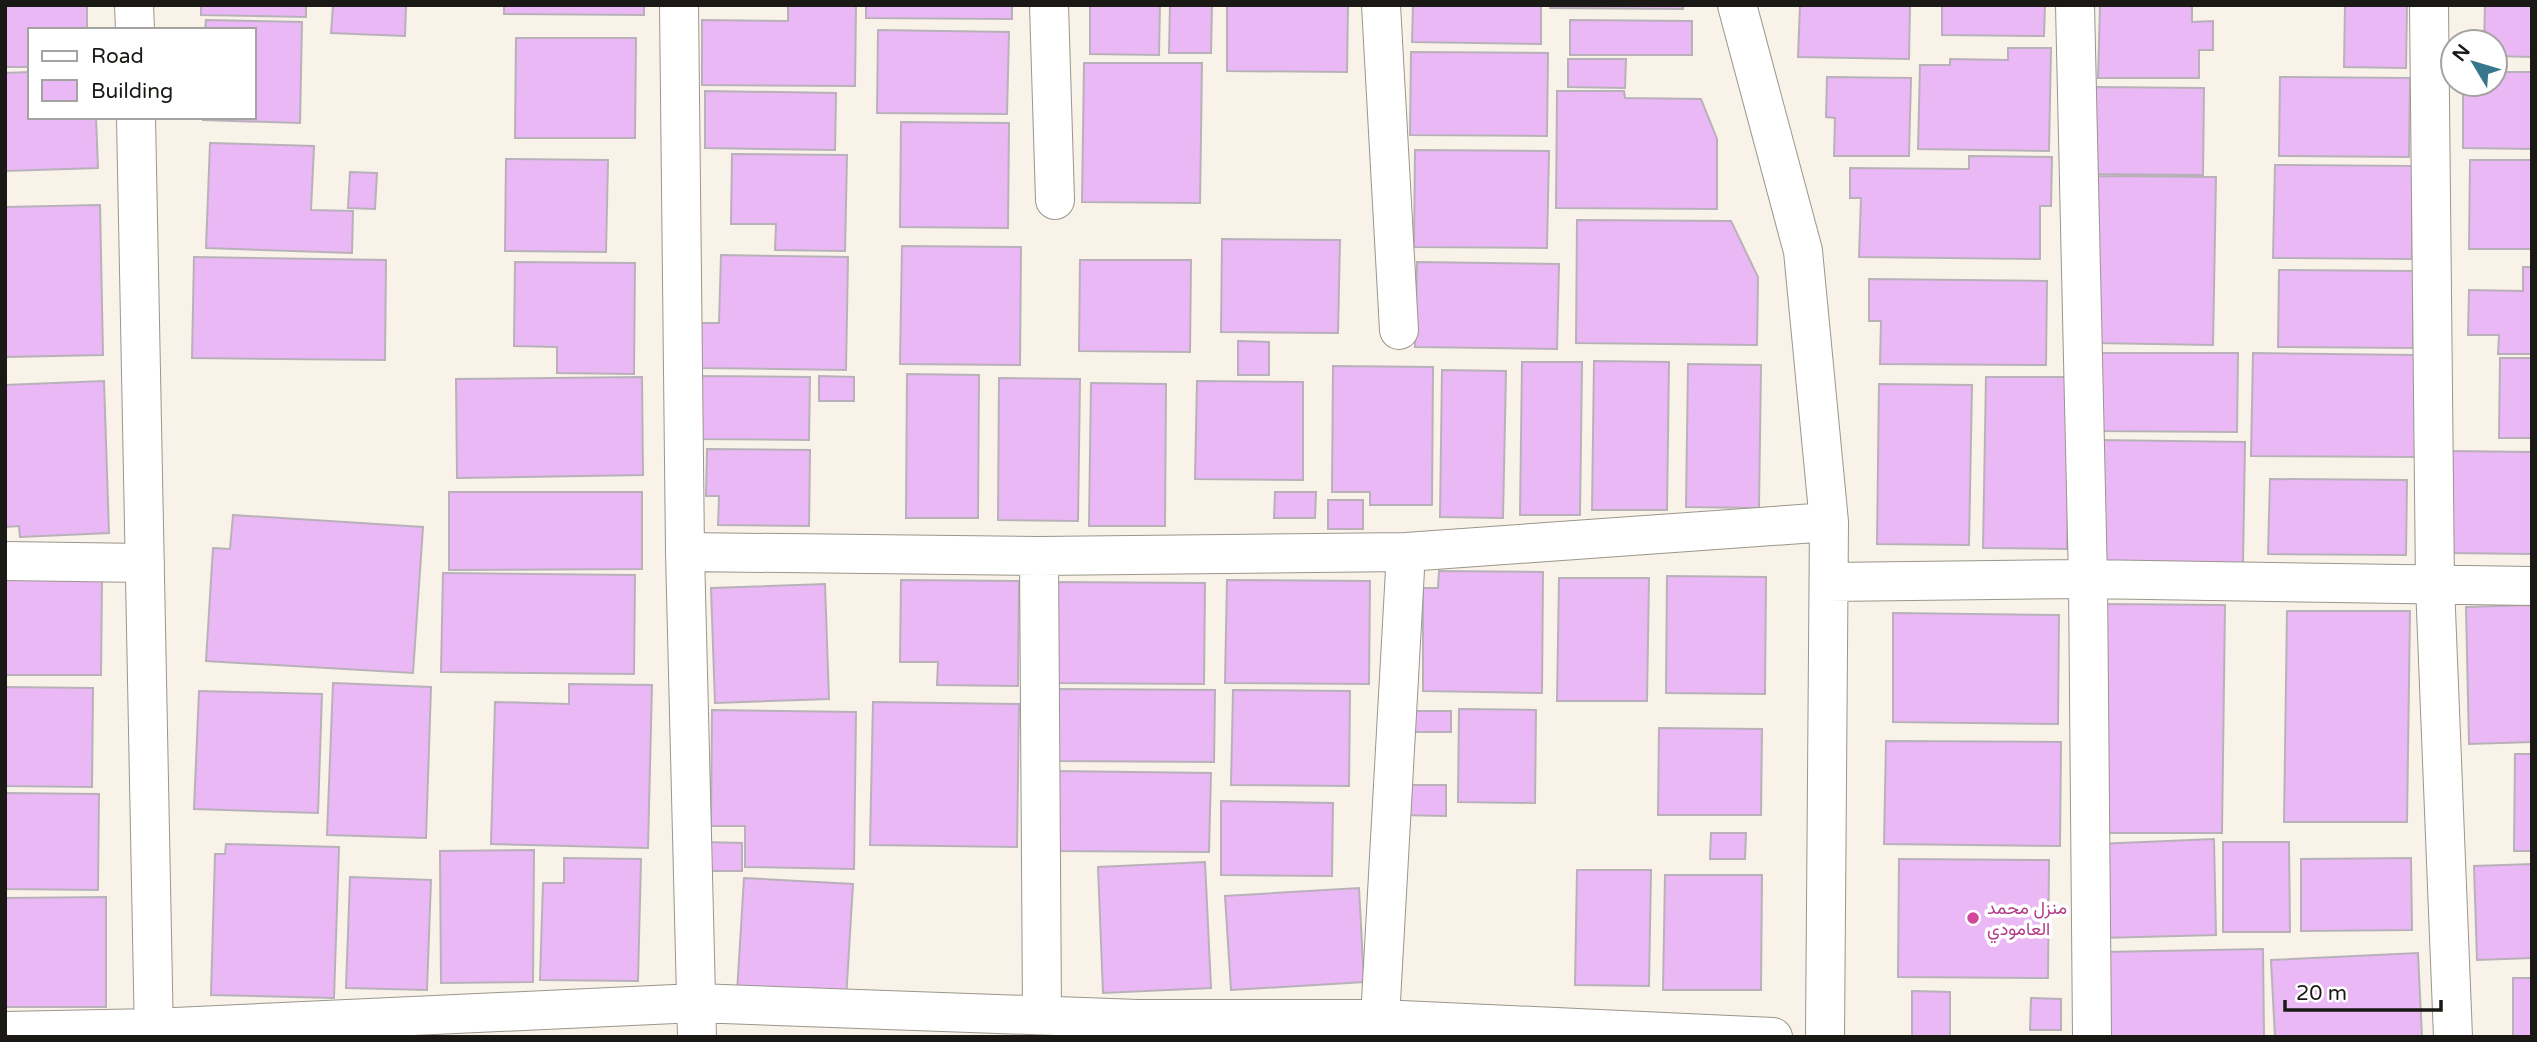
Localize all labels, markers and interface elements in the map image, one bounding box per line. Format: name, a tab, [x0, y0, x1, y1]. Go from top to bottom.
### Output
legend	[28, 28, 256, 119]
north arrow	[2439, 28, 2509, 98]
text: N	[2448, 40, 2475, 66]
text: Road	[91, 44, 144, 69]
text: Building	[91, 79, 173, 104]
place label: منزل محمد العامودي	[1987, 897, 2067, 944]
marker: منزل محمد العامودي	[1965, 910, 1981, 926]
scale bar	[2285, 968, 2441, 1012]
text: 20 m	[2296, 981, 2347, 1006]

